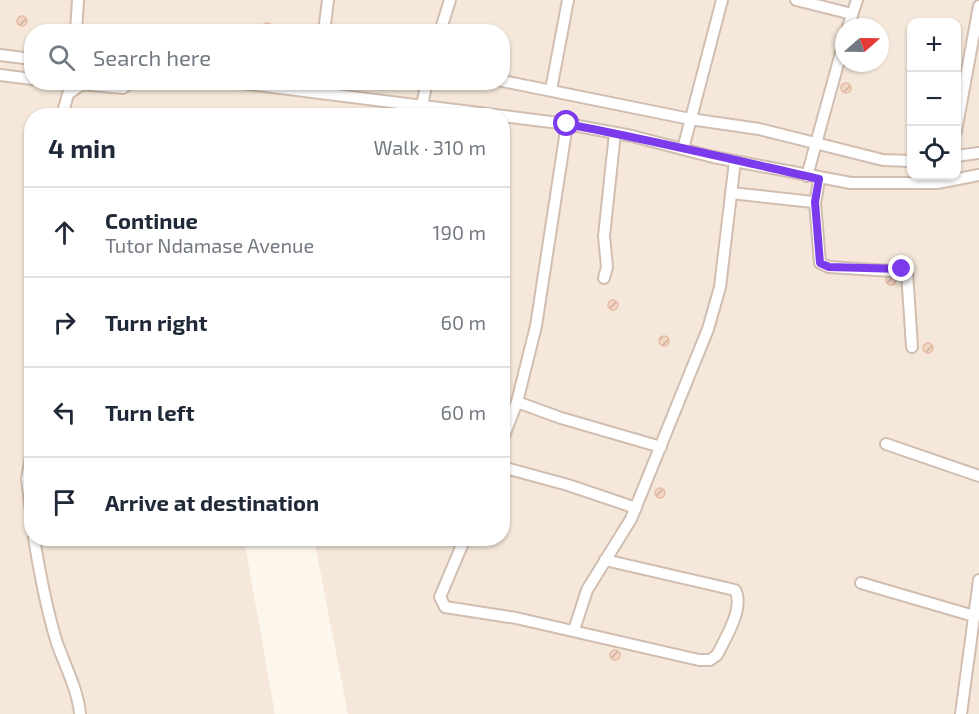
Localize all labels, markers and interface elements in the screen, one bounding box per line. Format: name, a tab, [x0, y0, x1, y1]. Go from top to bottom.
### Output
north arrow	[835, 18, 889, 72]
map controls	[907, 18, 961, 180]
button: +	[907, 18, 961, 72]
search box	[24, 24, 510, 90]
icon: search	[45, 41, 78, 74]
text: Search here	[93, 44, 211, 70]
button: −	[907, 72, 961, 126]
route start	[553, 110, 579, 136]
button: locate	[907, 126, 961, 180]
text: 4 min	[48, 132, 116, 163]
text: Walk · 310 m	[374, 135, 486, 159]
text: Continue	[105, 207, 198, 233]
icon: ahead	[48, 216, 81, 249]
text: 190 m	[433, 220, 486, 244]
text: Tutor Ndamase Avenue	[105, 233, 314, 257]
route end	[888, 255, 914, 281]
icon: right	[48, 306, 81, 339]
text: Turn right	[105, 309, 207, 335]
text: 60 m	[441, 310, 486, 334]
icon: left	[48, 396, 81, 429]
text: Turn left	[105, 399, 194, 425]
text: 60 m	[441, 400, 486, 424]
icon: arrive	[48, 486, 81, 519]
text: Arrive at destination	[105, 489, 319, 515]

